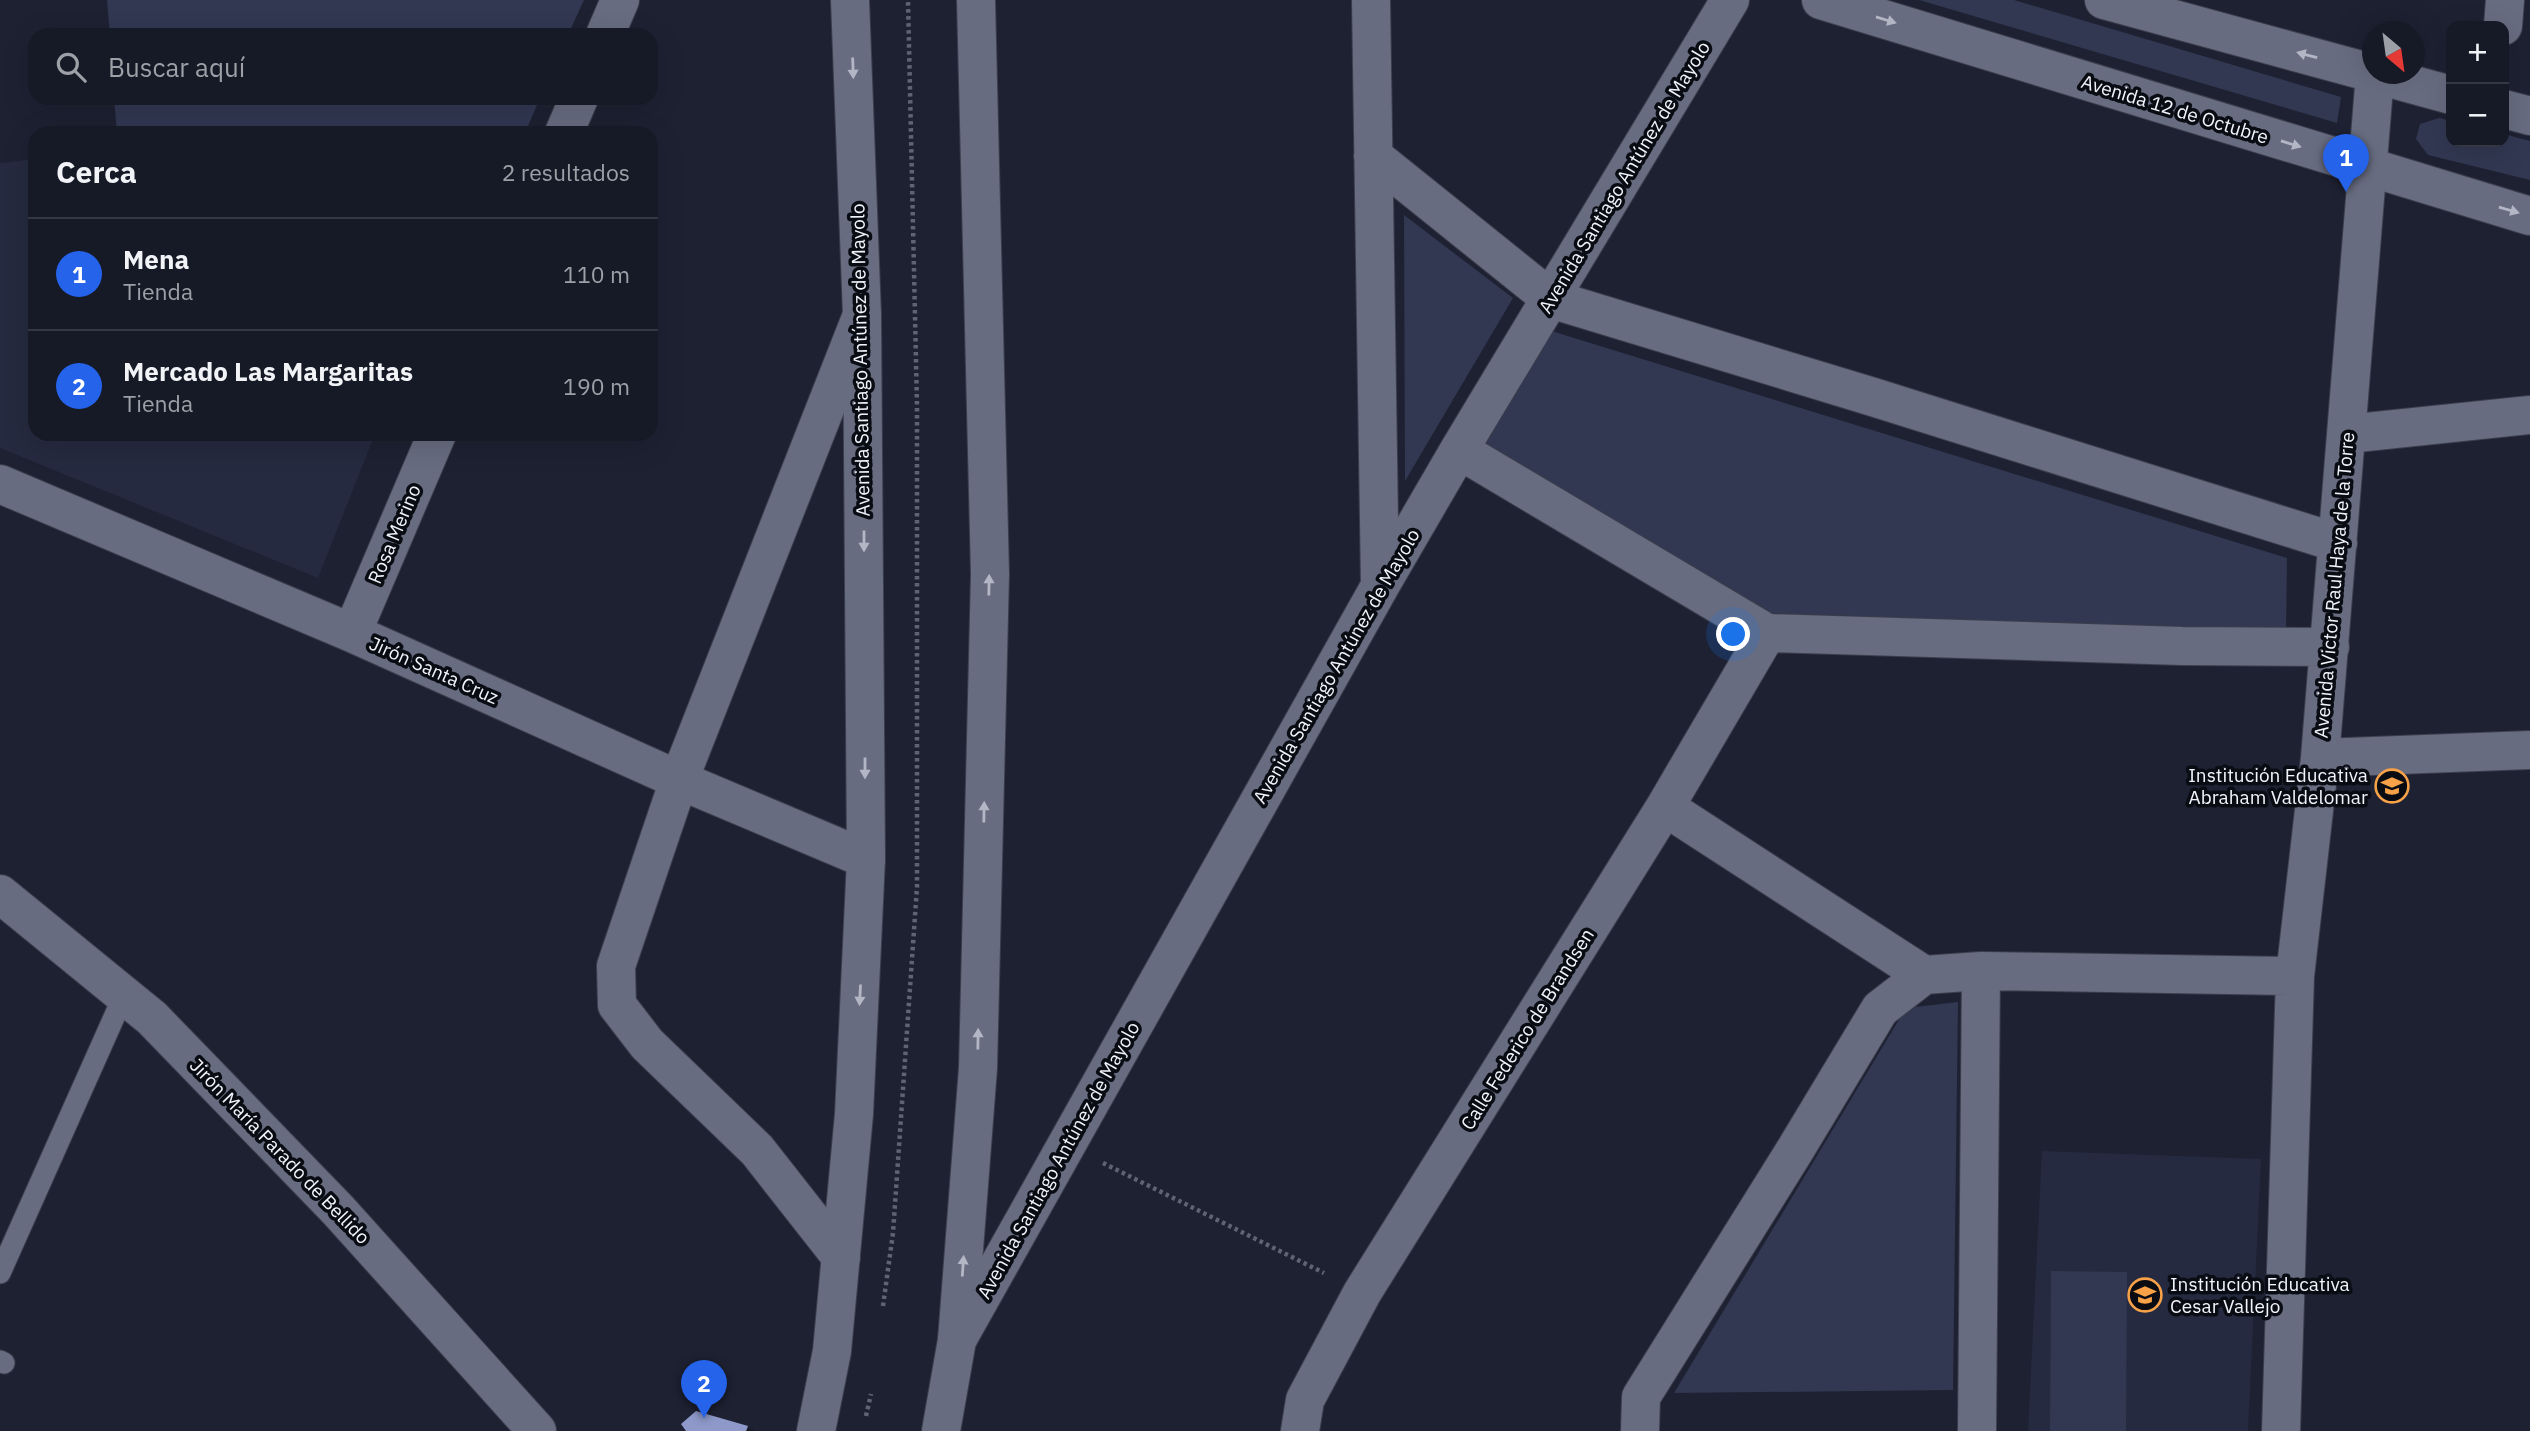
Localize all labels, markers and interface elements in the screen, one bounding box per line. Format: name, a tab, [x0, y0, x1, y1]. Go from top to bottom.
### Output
one-way arrow	[1876, 15, 1897, 26]
north arrow	[2362, 21, 2425, 84]
map controls	[2446, 21, 2509, 147]
button: +	[2446, 21, 2509, 84]
search box	[28, 28, 658, 105]
street label: Avenida Santiago Antúnez de Mayolo	[1533, 37, 1715, 317]
icon: search	[52, 48, 90, 86]
text: Buscar aquí	[108, 50, 245, 84]
one-way arrow	[2296, 50, 2317, 60]
one-way arrow	[847, 57, 858, 79]
street label: Avenida 12 de Octubre	[2078, 69, 2272, 149]
button: −	[2446, 84, 2509, 147]
pin: 1	[2323, 134, 2369, 192]
one-way arrow	[2281, 140, 2302, 150]
text: Cerca	[56, 152, 137, 191]
text: 2 resultados	[502, 157, 630, 187]
street label: Avenida Santiago Antúnez de Mayolo	[845, 203, 875, 517]
one-way arrow	[2498, 206, 2519, 216]
text: Mena	[123, 242, 189, 276]
text: 1	[72, 259, 86, 289]
text: 110 m	[563, 259, 630, 289]
text: Tienda	[123, 276, 193, 306]
text: Mercado Las Margaritas	[123, 354, 413, 388]
text: 2	[72, 371, 86, 401]
text: 190 m	[563, 371, 630, 401]
text: Tienda	[123, 388, 193, 418]
street label: Avenida Victor Raul Haya de la Torre	[2309, 431, 2359, 739]
street label: Rosa Merino	[362, 481, 426, 587]
street label: Avenida Santiago Antúnez de Mayolo	[1247, 524, 1425, 808]
one-way arrow	[858, 530, 869, 552]
one-way arrow	[984, 573, 995, 595]
your location	[1716, 617, 1750, 651]
street label: Jirón Santa Cruz	[366, 631, 502, 709]
one-way arrow	[859, 757, 871, 779]
place label: Institución Educativa Abraham Valdelomar	[2188, 763, 2368, 809]
school or university icon: Institución Educativa Abraham Valdelomar	[2373, 767, 2411, 805]
one-way arrow	[978, 801, 990, 823]
street label: Calle Federico de Brandsen	[1455, 924, 1599, 1134]
one-way arrow	[854, 985, 865, 1007]
street label: Avenida Santiago Antúnez de Mayolo	[972, 1017, 1144, 1303]
one-way arrow	[973, 1028, 984, 1050]
street label: Jirón María Parado de Bellido	[185, 1053, 375, 1249]
one-way arrow	[958, 1255, 969, 1277]
place label: Institución Educativa Cesar Vallejo	[2170, 1272, 2350, 1318]
school or university icon: Institución Educativa Cesar Vallejo	[2126, 1276, 2164, 1314]
pin: 2	[681, 1360, 727, 1418]

